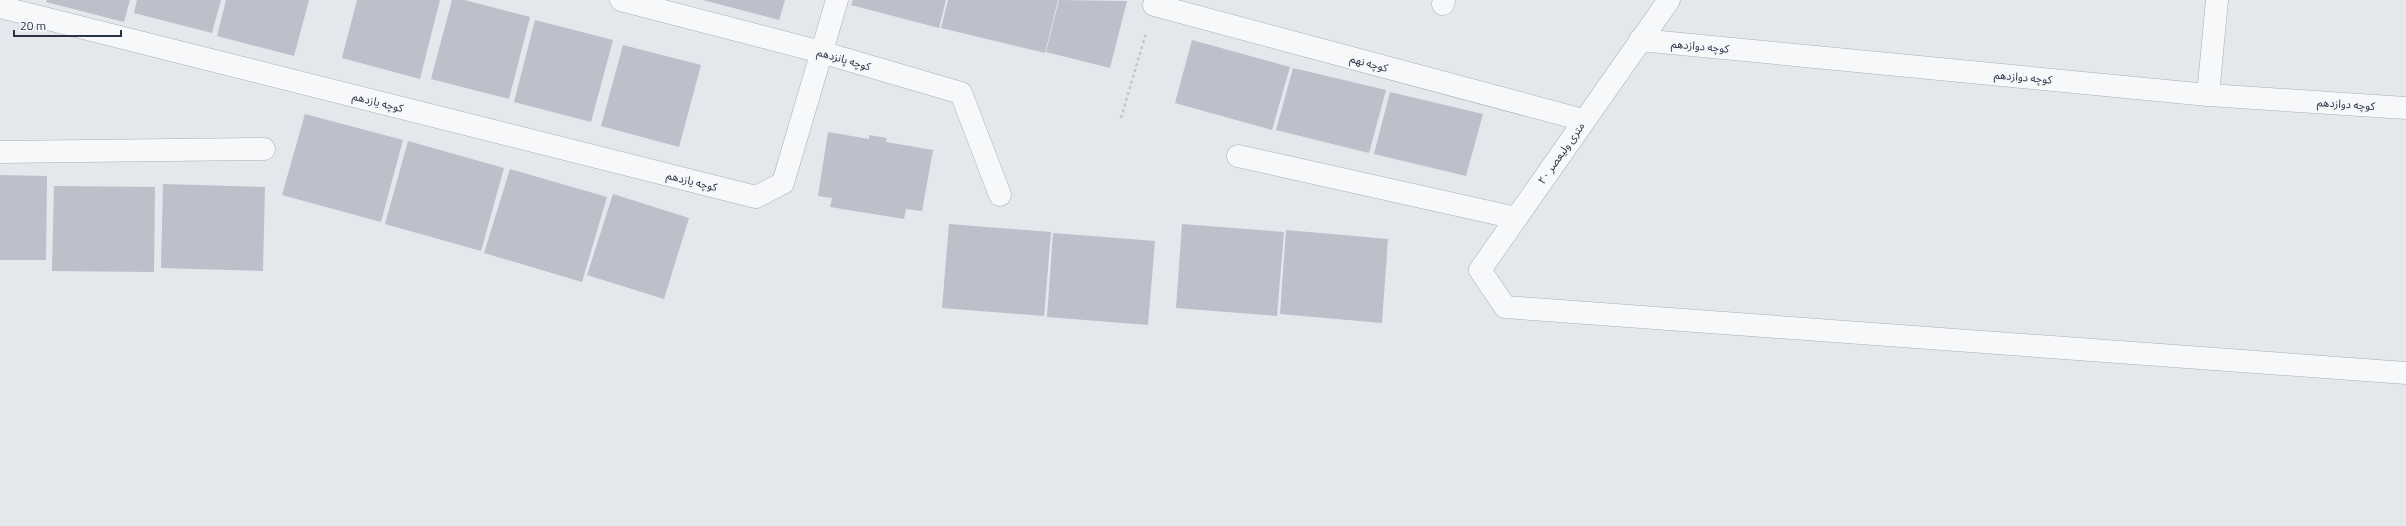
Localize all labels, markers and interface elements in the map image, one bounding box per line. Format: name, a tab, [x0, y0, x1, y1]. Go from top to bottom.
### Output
scale bar	[14, 12, 121, 38]
text: 20 m	[20, 16, 46, 35]
street label: کوچه دوازدهم	[1670, 35, 1730, 58]
street label: کوچه پانزدهم	[815, 44, 873, 75]
street label: کوچه نهم	[1348, 50, 1390, 77]
street label: کوچه دوازدهم	[1993, 66, 2053, 89]
street label: کوچه یازدهم	[351, 88, 406, 117]
street label: کوچه دوازدهم	[2316, 94, 2376, 115]
street label: ۲۰ متری ولیعصر	[1534, 119, 1588, 187]
street label: کوچه یازدهم	[665, 167, 720, 196]

